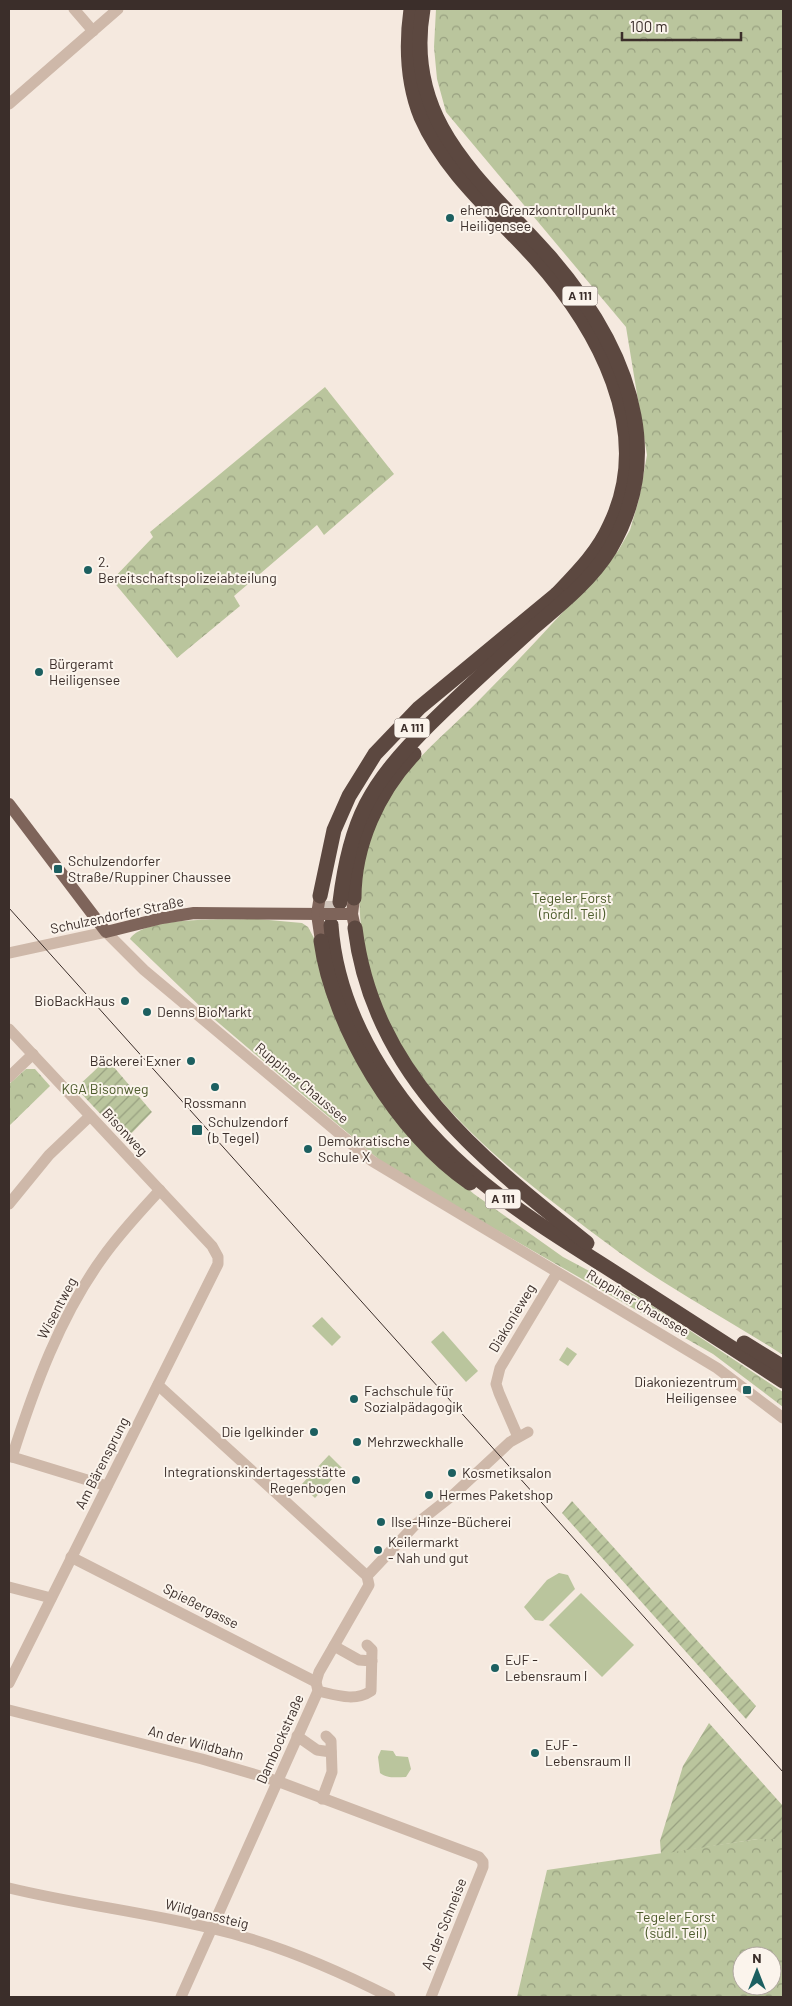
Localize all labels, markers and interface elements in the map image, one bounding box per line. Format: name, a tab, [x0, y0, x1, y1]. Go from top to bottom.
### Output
scale bar	[622, 10, 741, 42]
text: 100 m	[630, 17, 668, 35]
place label: ehem. Grenzkontrollpunkt Heiligensee	[460, 201, 616, 234]
marker: ehem. Grenzkontrollpunkt Heiligensee	[444, 212, 456, 224]
road number: A 111	[562, 286, 598, 306]
place label: 2. Bereitschaftspolizeiabteilung	[98, 553, 277, 586]
marker: 2. Bereitschaftspolizeiabteilung	[82, 564, 94, 576]
place label: Bürgeramt Heiligensee	[49, 655, 120, 688]
marker: Bürgeramt Heiligensee	[33, 666, 45, 678]
road number: A 111	[394, 718, 430, 738]
place label: Schulzendorfer Straße/Ruppiner Chaussee	[68, 852, 231, 885]
marker: Schulzendorfer Straße/Ruppiner Chaussee	[52, 863, 64, 875]
park label: Tegeler Forst (nördl. Teil)	[532, 889, 612, 922]
street label: Schulzendorfer Straße	[49, 892, 185, 937]
place label: BioBackHaus	[34, 992, 115, 1009]
marker: BioBackHaus	[119, 995, 131, 1007]
place label: Denns BioMarkt	[157, 1003, 252, 1020]
marker: Denns BioMarkt	[141, 1006, 153, 1018]
street label: Ruppiner Chaussee	[252, 1039, 353, 1127]
place label: Bäckerei Exner	[90, 1052, 181, 1069]
marker: Bäckerei Exner	[185, 1055, 197, 1067]
park label: KGA Bisonweg	[61, 1080, 149, 1097]
marker: Rossmann	[209, 1081, 221, 1093]
place label: Rossmann	[183, 1094, 247, 1111]
street label: Bisonweg	[99, 1104, 152, 1159]
place label: Schulzendorf (b Tegel)	[207, 1113, 288, 1146]
marker: Schulzendorf (b Tegel)	[190, 1123, 204, 1137]
place label: Demokratische Schule X	[318, 1132, 410, 1165]
marker: Demokratische Schule X	[302, 1143, 314, 1155]
road number: A 111	[486, 1190, 520, 1208]
street label: Ruppiner Chaussee	[584, 1265, 693, 1340]
street label: Wisentweg	[33, 1274, 80, 1342]
street label: Diakonieweg	[484, 1280, 539, 1355]
place label: Diakoniezentrum Heiligensee	[634, 1373, 737, 1406]
place label: Fachschule für Sozialpädagogik	[364, 1382, 463, 1415]
marker: Diakoniezentrum Heiligensee	[741, 1384, 753, 1396]
marker: Fachschule für Sozialpädagogik	[348, 1393, 360, 1405]
street label: Am Bärensprung	[71, 1414, 132, 1512]
place label: Die Igelkinder	[221, 1423, 304, 1440]
marker: Die Igelkinder	[308, 1426, 320, 1438]
place label: Mehrzweckhalle	[367, 1433, 464, 1450]
marker: Mehrzweckhalle	[351, 1436, 363, 1448]
place label: Integrationskindertagesstätte Regenbogen	[164, 1463, 346, 1496]
place label: Kosmetiksalon	[462, 1464, 551, 1481]
marker: Kosmetiksalon	[446, 1467, 458, 1479]
marker: Integrationskindertagesstätte Regenbogen	[350, 1474, 362, 1486]
place label: Hermes Paketshop	[439, 1486, 553, 1503]
marker: Hermes Paketshop	[423, 1489, 435, 1501]
place label: Ilse-Hinze-Bücherei	[391, 1513, 511, 1530]
marker: Ilse-Hinze-Bücherei	[375, 1516, 387, 1528]
place label: Keilermarkt - Nah und gut	[388, 1533, 469, 1566]
marker: Keilermarkt - Nah und gut	[372, 1544, 384, 1556]
street label: Spießergasse	[161, 1579, 242, 1632]
place label: EJF - Lebensraum I	[505, 1651, 587, 1684]
marker: EJF - Lebensraum I	[489, 1662, 501, 1674]
street label: Dambockstraße	[252, 1691, 307, 1786]
street label: An der Wildbahn	[146, 1722, 246, 1763]
place label: EJF - Lebensraum II	[545, 1736, 631, 1769]
marker: EJF - Lebensraum II	[529, 1747, 541, 1759]
street label: An der Schneise	[417, 1875, 470, 1972]
street label: Wildganssteig	[164, 1895, 251, 1932]
park label: Tegeler Forst (südl. Teil)	[636, 1908, 716, 1941]
north arrow	[732, 1946, 782, 1996]
text: N	[752, 1949, 762, 1966]

